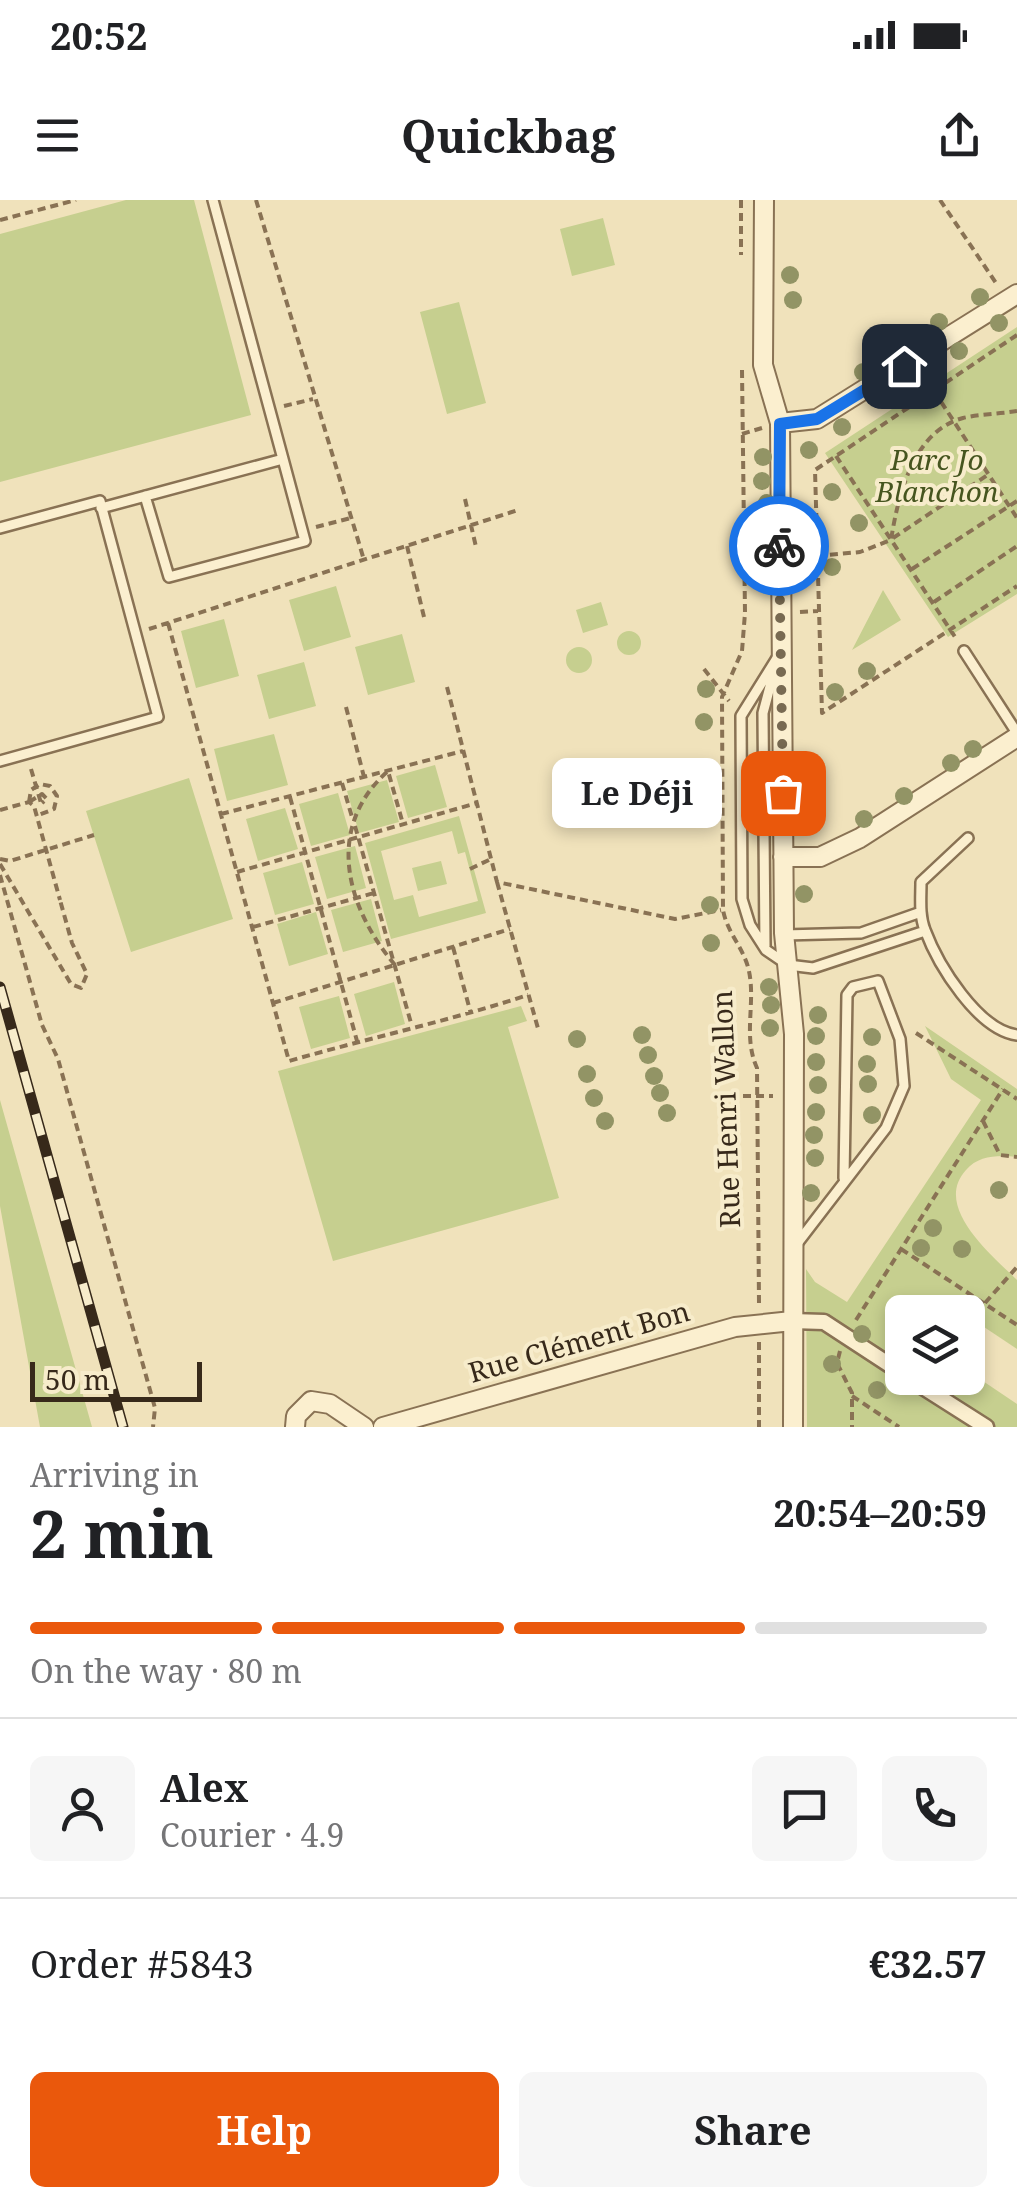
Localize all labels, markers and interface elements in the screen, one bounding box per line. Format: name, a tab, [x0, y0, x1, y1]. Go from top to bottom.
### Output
text: 20:52	[50, 9, 147, 61]
text: Quickbag	[401, 105, 616, 166]
icon: menu	[30, 108, 85, 163]
icon: share	[932, 108, 987, 163]
pin	[862, 324, 947, 409]
icon: home	[877, 339, 932, 394]
park label: Parc Jo Blanchon	[874, 440, 999, 510]
courier	[729, 496, 829, 596]
icon: bike	[752, 519, 807, 574]
pin	[741, 751, 826, 836]
callout: Le Déji	[553, 758, 723, 828]
icon: bag	[756, 766, 811, 821]
text: Le Déji	[581, 771, 693, 814]
street label: Rue Henri Wallon	[702, 990, 748, 1229]
street label: Rue Clément Bon	[464, 1291, 694, 1391]
map controls	[885, 1295, 985, 1395]
button: layers	[885, 1295, 985, 1395]
scale bar	[30, 1357, 202, 1402]
text: 50 m	[45, 1360, 110, 1398]
text: Arriving in	[30, 1453, 199, 1496]
text: 20:54–20:59	[773, 1486, 987, 1538]
text: 2 min	[30, 1489, 214, 1577]
text: On the way · 80 m	[30, 1649, 302, 1692]
button: person	[30, 1756, 135, 1861]
button: chat	[752, 1756, 857, 1861]
button: phone	[882, 1756, 987, 1861]
text: Alex	[160, 1761, 248, 1813]
text: Courier · 4.9	[160, 1813, 344, 1856]
text: Order #5843	[30, 1937, 254, 1989]
text: €32.57	[869, 1937, 987, 1989]
button: Help	[30, 2072, 499, 2187]
button: Share	[519, 2072, 987, 2187]

